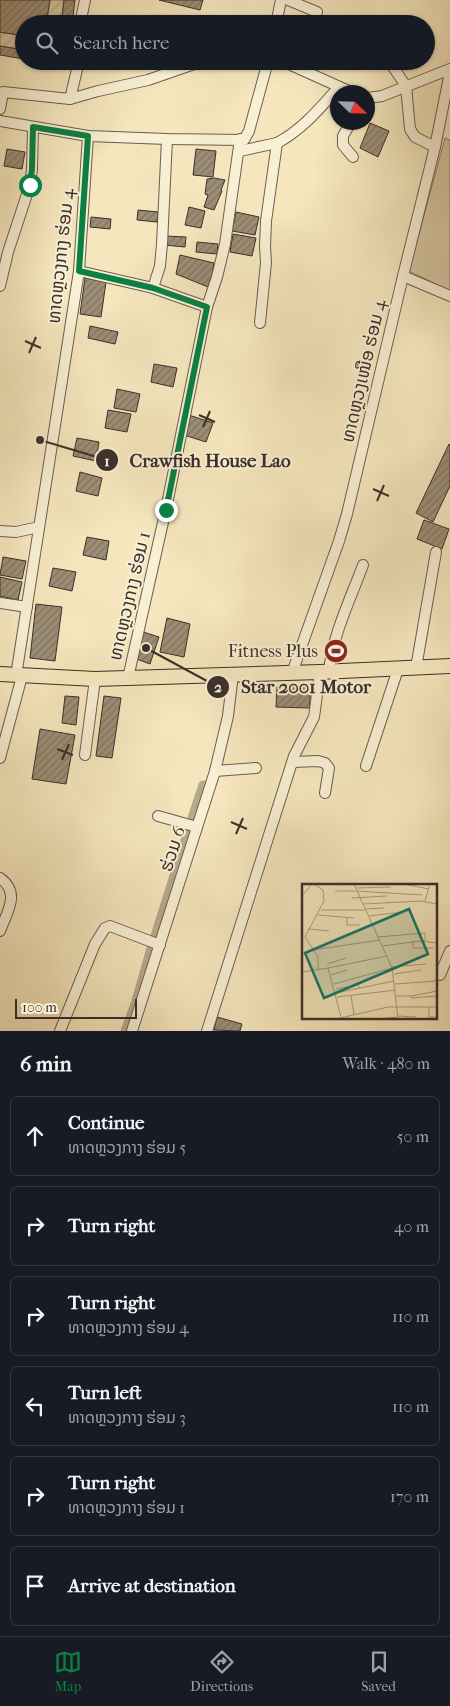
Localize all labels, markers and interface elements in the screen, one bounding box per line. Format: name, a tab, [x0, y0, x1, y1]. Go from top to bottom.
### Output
search box	[15, 15, 435, 70]
icon: search	[33, 29, 61, 57]
text: Search here	[73, 32, 169, 54]
north arrow	[330, 85, 375, 130]
route start	[19, 174, 42, 197]
street label: ທາດຫຼວງກາງ ຮ່ອມ 4	[43, 187, 79, 325]
street label: ທາດຫຼວງເໜືອ ຮ່ອມ 4	[337, 297, 391, 444]
callout: Crawfish House Lao	[95, 443, 301, 477]
text: Crawfish House Lao	[129, 450, 291, 472]
text: 1	[104, 452, 110, 470]
route end	[155, 499, 178, 522]
street label: ທາດຫຼວງກາງ ຮ່ອມ 1	[105, 530, 155, 662]
sports icon: Fitness Plus	[323, 638, 349, 664]
place label: Fitness Plus	[228, 641, 318, 662]
callout: Star 2001 Motor	[206, 670, 381, 704]
text: Star 2001 Motor	[241, 676, 372, 698]
text: 2	[214, 678, 222, 696]
street label: ຮ່ວມ 6	[156, 824, 190, 874]
inset map	[302, 884, 438, 1018]
scale bar	[15, 996, 138, 1019]
text: 100 m	[22, 999, 57, 1016]
text: 6 min	[20, 1052, 72, 1076]
text: Walk · 480 m	[342, 1054, 430, 1073]
text: Continue	[68, 1112, 144, 1134]
icon: ahead	[21, 1122, 49, 1150]
text: 50 m	[397, 1127, 429, 1146]
text: ທາດຫຼວງກາງ ຮ່ອມ 5	[68, 1138, 186, 1157]
icon: right	[21, 1212, 49, 1240]
text: Turn right	[68, 1215, 155, 1237]
text: 40 m	[394, 1217, 429, 1236]
text: Turn right	[68, 1292, 155, 1314]
icon: right	[21, 1302, 49, 1330]
text: 110 m	[392, 1307, 429, 1326]
text: ທາດຫຼວງກາງ ຮ່ອມ 4	[68, 1318, 189, 1337]
text: Turn left	[68, 1382, 142, 1404]
icon: left	[21, 1392, 49, 1420]
text: 110 m	[392, 1397, 429, 1416]
text: ທາດຫຼວງກາງ ຮ່ອມ 3	[68, 1408, 186, 1427]
text: Turn right	[68, 1472, 155, 1494]
icon: right	[21, 1482, 49, 1510]
text: 170 m	[390, 1487, 429, 1506]
text: ທາດຫຼວງກາງ ຮ່ອມ 1	[68, 1498, 185, 1517]
icon: arrive	[21, 1572, 49, 1600]
text: Arrive at destination	[68, 1575, 236, 1597]
tab: Map	[54, 1648, 82, 1695]
tab: Directions	[190, 1648, 253, 1695]
tab: Saved	[361, 1648, 396, 1695]

